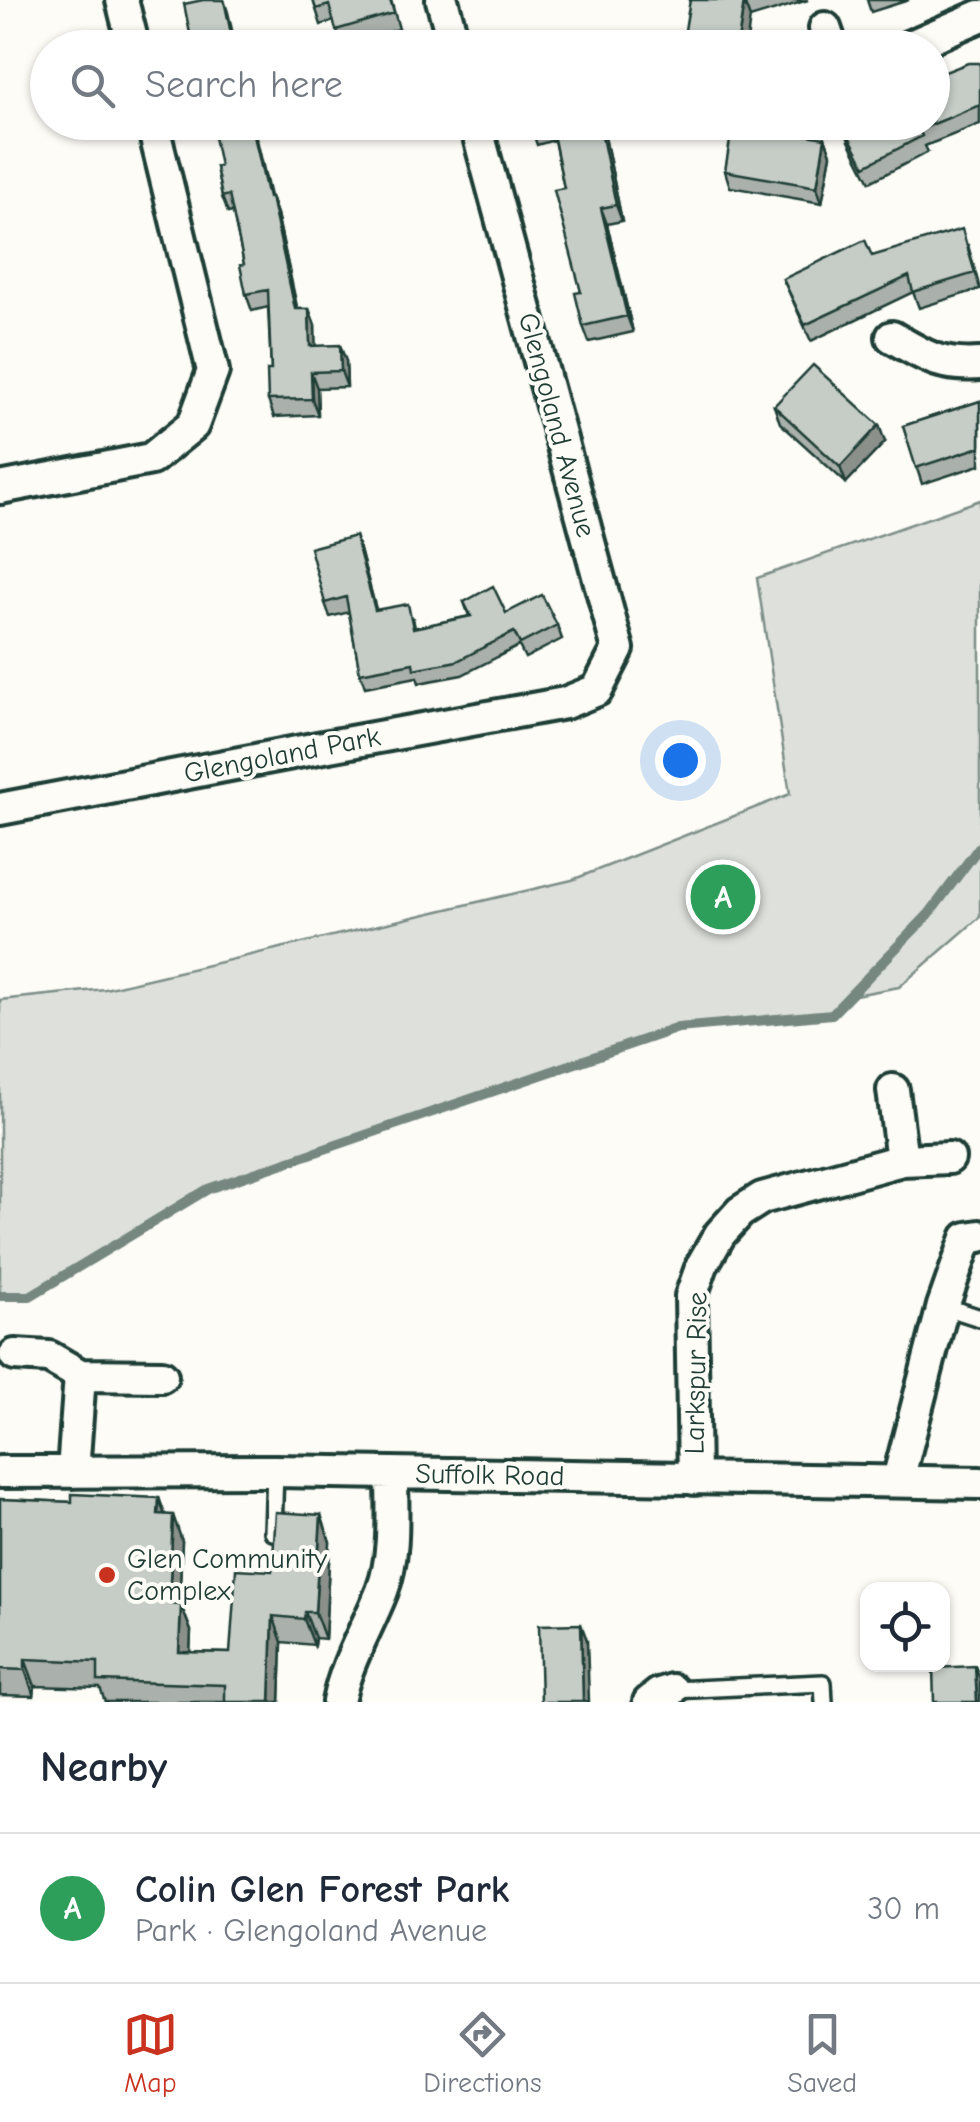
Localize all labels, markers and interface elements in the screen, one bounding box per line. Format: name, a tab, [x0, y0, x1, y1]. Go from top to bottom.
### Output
search box	[30, 30, 950, 140]
icon: search	[65, 58, 120, 113]
text: Search here	[145, 63, 343, 107]
street label: Glengoland Avenue	[512, 309, 602, 541]
street label: Glengoland Park	[181, 720, 383, 790]
your location	[655, 735, 706, 786]
pin: A	[690, 860, 756, 934]
street label: Larkspur Rise	[679, 1291, 713, 1455]
street label: Suffolk Road	[415, 1458, 565, 1492]
place label: Glen Community Complex	[127, 1543, 328, 1607]
marker: Glen Community Complex	[96, 1564, 118, 1586]
map controls	[860, 1582, 950, 1672]
button: locate	[860, 1582, 950, 1672]
text: Nearby	[40, 1743, 167, 1792]
text: Colin Glen Forest Park	[135, 1868, 509, 1912]
text: A	[64, 1890, 81, 1927]
text: 30 m	[867, 1890, 940, 1927]
text: Park · Glengoland Avenue	[135, 1912, 487, 1949]
tab: Map	[123, 2007, 178, 2099]
tab: Directions	[423, 2007, 542, 2099]
tab: Saved	[787, 2007, 857, 2099]

